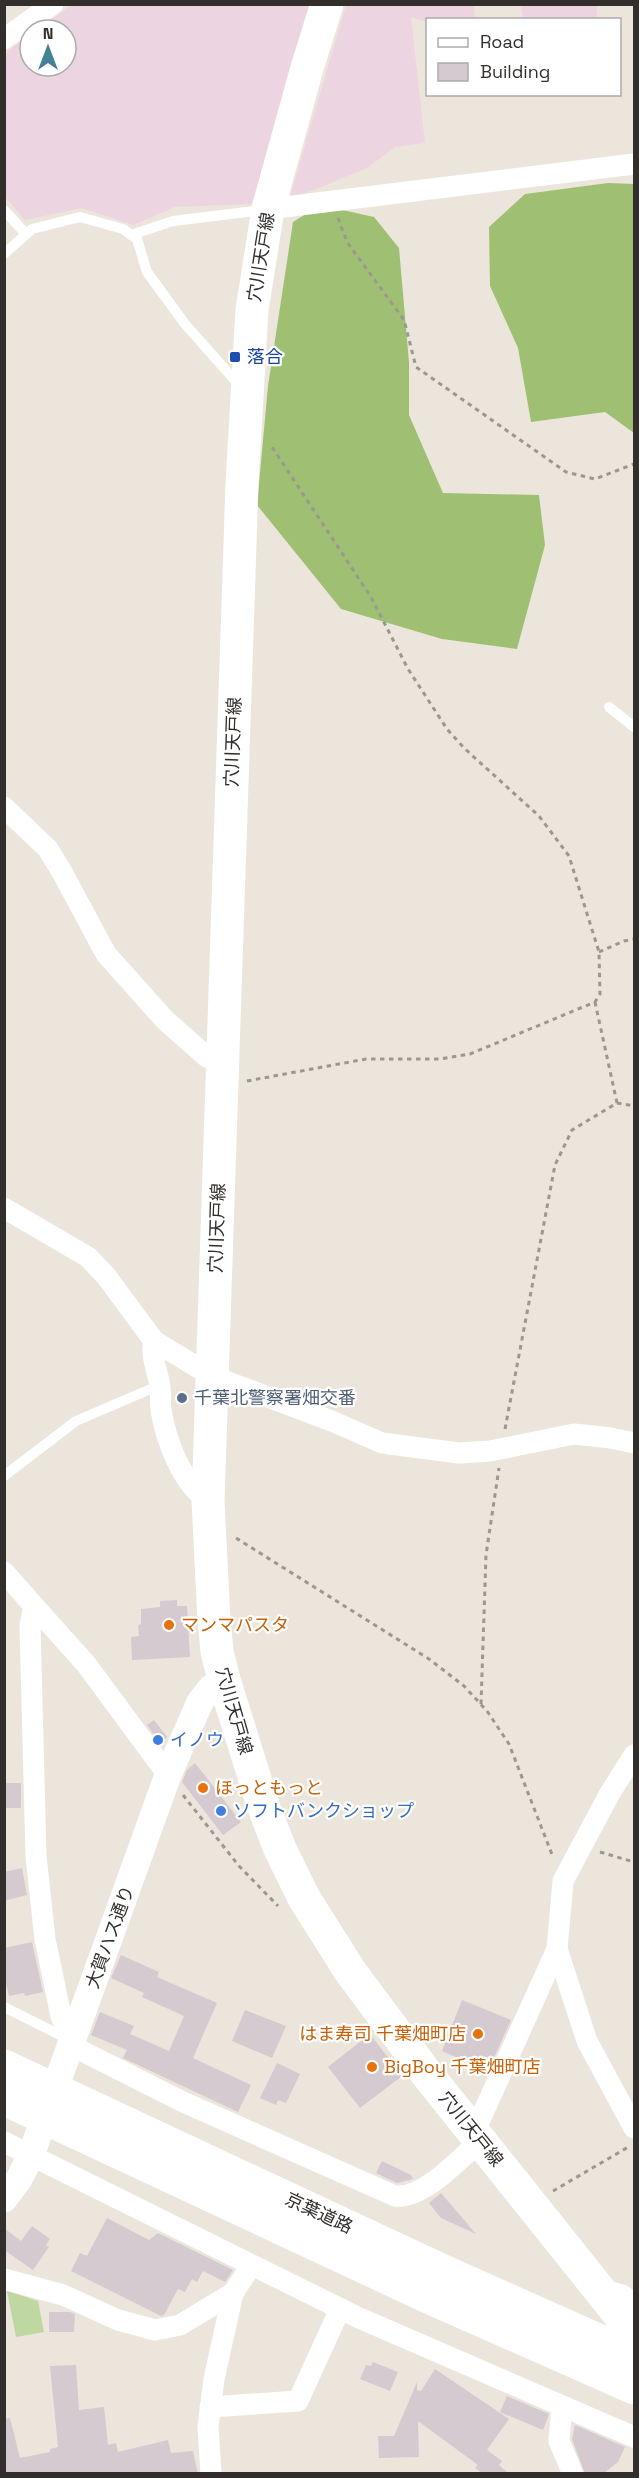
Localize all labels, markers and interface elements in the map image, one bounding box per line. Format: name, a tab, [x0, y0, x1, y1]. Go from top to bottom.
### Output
north arrow	[18, 18, 78, 78]
legend	[426, 18, 621, 96]
text: N	[43, 23, 53, 44]
text: Road	[480, 30, 524, 53]
text: Building	[480, 60, 550, 83]
street label: 穴川天戸線	[242, 211, 279, 303]
place label: 落合	[247, 345, 283, 368]
marker: 落合	[228, 350, 242, 364]
street label: 穴川天戸線	[219, 697, 246, 787]
street label: 穴川天戸線	[203, 1183, 230, 1273]
place label: 千葉北警察署畑交番	[194, 1386, 356, 1409]
marker: 千葉北警察署畑交番	[175, 1391, 189, 1405]
place label: マンマパスタ	[181, 1613, 289, 1636]
marker: マンマパスタ	[162, 1618, 176, 1632]
street label: 穴川天戸線	[211, 1664, 258, 1757]
place label: イノウ	[170, 1728, 224, 1751]
marker: イノウ	[151, 1733, 165, 1747]
place label: ほっともっと	[215, 1776, 323, 1799]
marker: ほっともっと	[196, 1781, 210, 1795]
place label: ソフトバンクショップ	[233, 1799, 414, 1822]
marker: ソフトバンクショップ	[214, 1804, 228, 1818]
street label: 大賀ハス通り	[80, 1882, 139, 1992]
place label: はま寿司 千葉畑町店	[299, 2022, 466, 2045]
marker: はま寿司 千葉畑町店	[471, 2027, 485, 2041]
place label: BigBoy 千葉畑町店	[384, 2055, 541, 2078]
marker: BigBoy 千葉畑町店	[365, 2060, 379, 2074]
street label: 穴川天戸線	[434, 2086, 509, 2171]
street label: 京葉道路	[282, 2187, 357, 2238]

